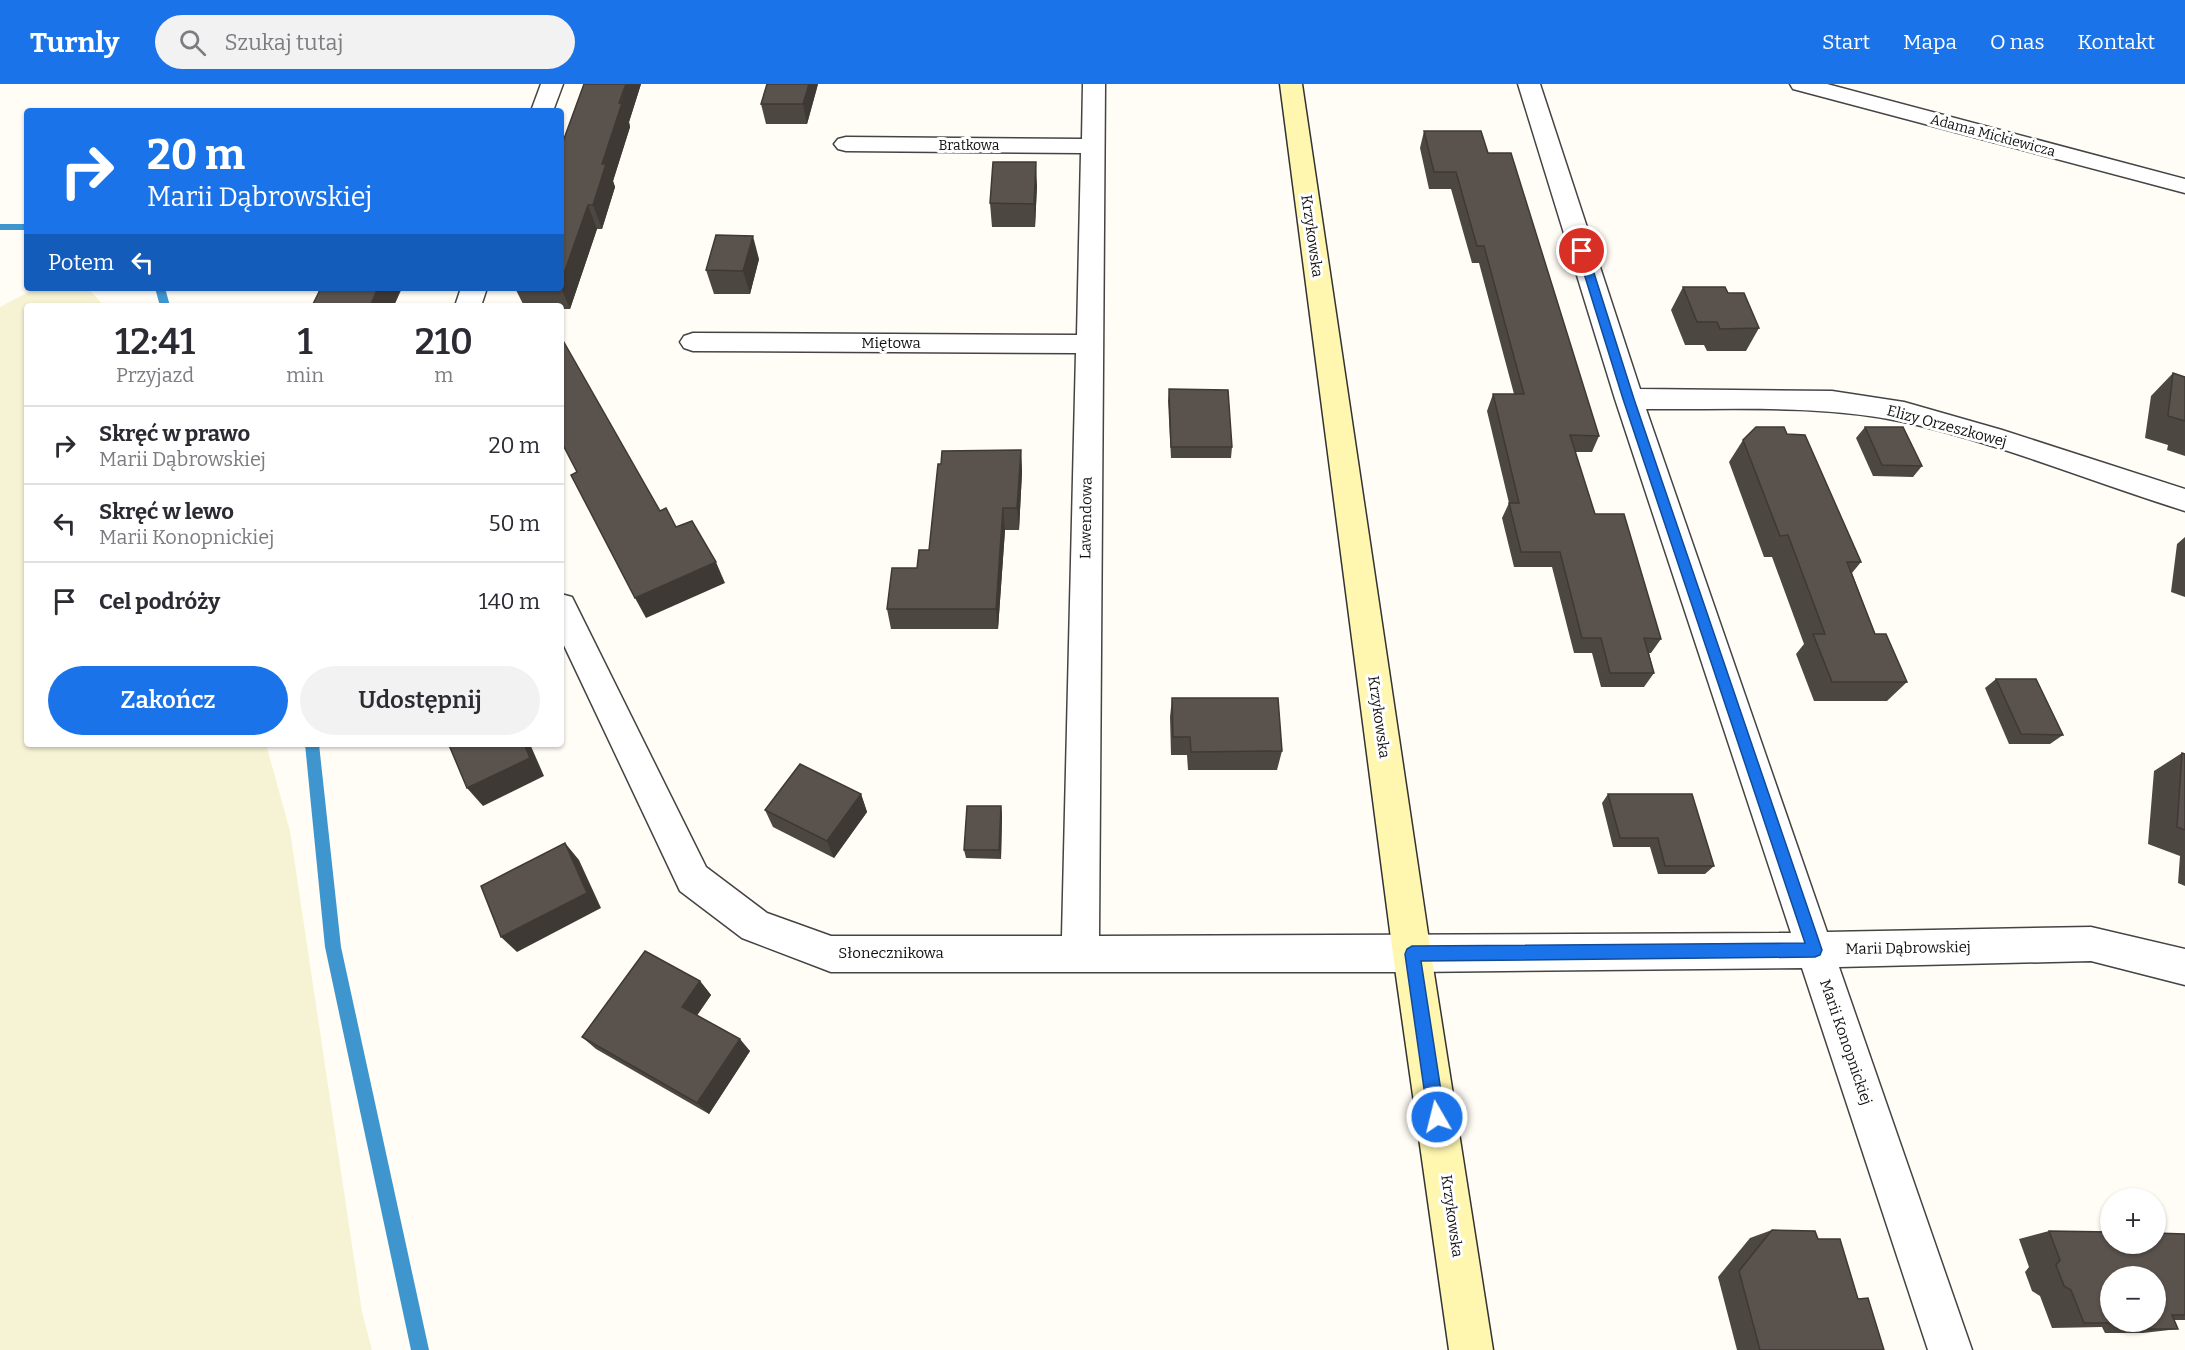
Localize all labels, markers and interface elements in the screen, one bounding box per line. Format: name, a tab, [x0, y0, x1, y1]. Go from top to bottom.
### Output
search box	[155, 15, 575, 69]
text: Turnly	[30, 26, 119, 59]
icon: search	[176, 26, 209, 59]
text: Szukaj tutaj	[224, 29, 343, 56]
text: Start	[1822, 29, 1870, 55]
text: Mapa	[1903, 29, 1957, 55]
text: O nas	[1990, 29, 2045, 55]
text: Kontakt	[2078, 29, 2155, 55]
street label: Adama Mickiewicza	[1928, 111, 2058, 160]
text: 20 m	[147, 130, 245, 180]
icon: right	[48, 132, 126, 210]
street label: Bratkowa	[939, 137, 1000, 154]
text: Marii Dąbrowskiej	[147, 181, 372, 213]
street label: Krzykowska	[1297, 194, 1327, 278]
pin	[1556, 225, 1607, 276]
icon: arrive	[1565, 234, 1598, 267]
icon: left	[126, 246, 159, 279]
text: Potem	[48, 249, 114, 276]
text: 12:41	[115, 320, 195, 364]
text: 1	[297, 320, 313, 364]
text: 210	[415, 320, 473, 364]
street label: Miętowa	[861, 334, 921, 352]
text: Przyjazd	[116, 363, 194, 387]
text: min	[286, 363, 324, 387]
text: m	[434, 363, 453, 387]
street label: Elizy Orzeszkowej	[1885, 401, 2009, 451]
text: Skręć w prawo	[99, 420, 250, 447]
icon: right	[48, 429, 81, 462]
text: 20 m	[489, 432, 540, 459]
text: Marii Dąbrowskiej	[99, 447, 266, 471]
street label: Lawendowa	[1076, 477, 1096, 559]
text: Skręć w lewo	[99, 498, 234, 525]
icon: left	[48, 507, 81, 540]
text: 50 m	[489, 510, 540, 537]
text: Marii Konopnickiej	[99, 525, 274, 549]
icon: arrive	[48, 585, 81, 618]
text: Cel podróży	[99, 588, 220, 615]
text: 140 m	[479, 588, 540, 615]
button: Zakończ	[48, 666, 288, 735]
button: Udostępnij	[300, 666, 540, 735]
street label: Krzykowska	[1364, 675, 1394, 759]
street label: Marii Dąbrowskiej	[1845, 938, 1971, 958]
street label: Słonecznikowa	[838, 944, 944, 962]
street label: Marii Konopnickiej	[1816, 977, 1876, 1107]
position arrow	[1405, 1085, 1469, 1149]
street label: Krzykowska	[1437, 1174, 1467, 1258]
map controls	[2100, 1188, 2166, 1332]
button: +	[2100, 1188, 2166, 1254]
button: −	[2100, 1266, 2166, 1332]

